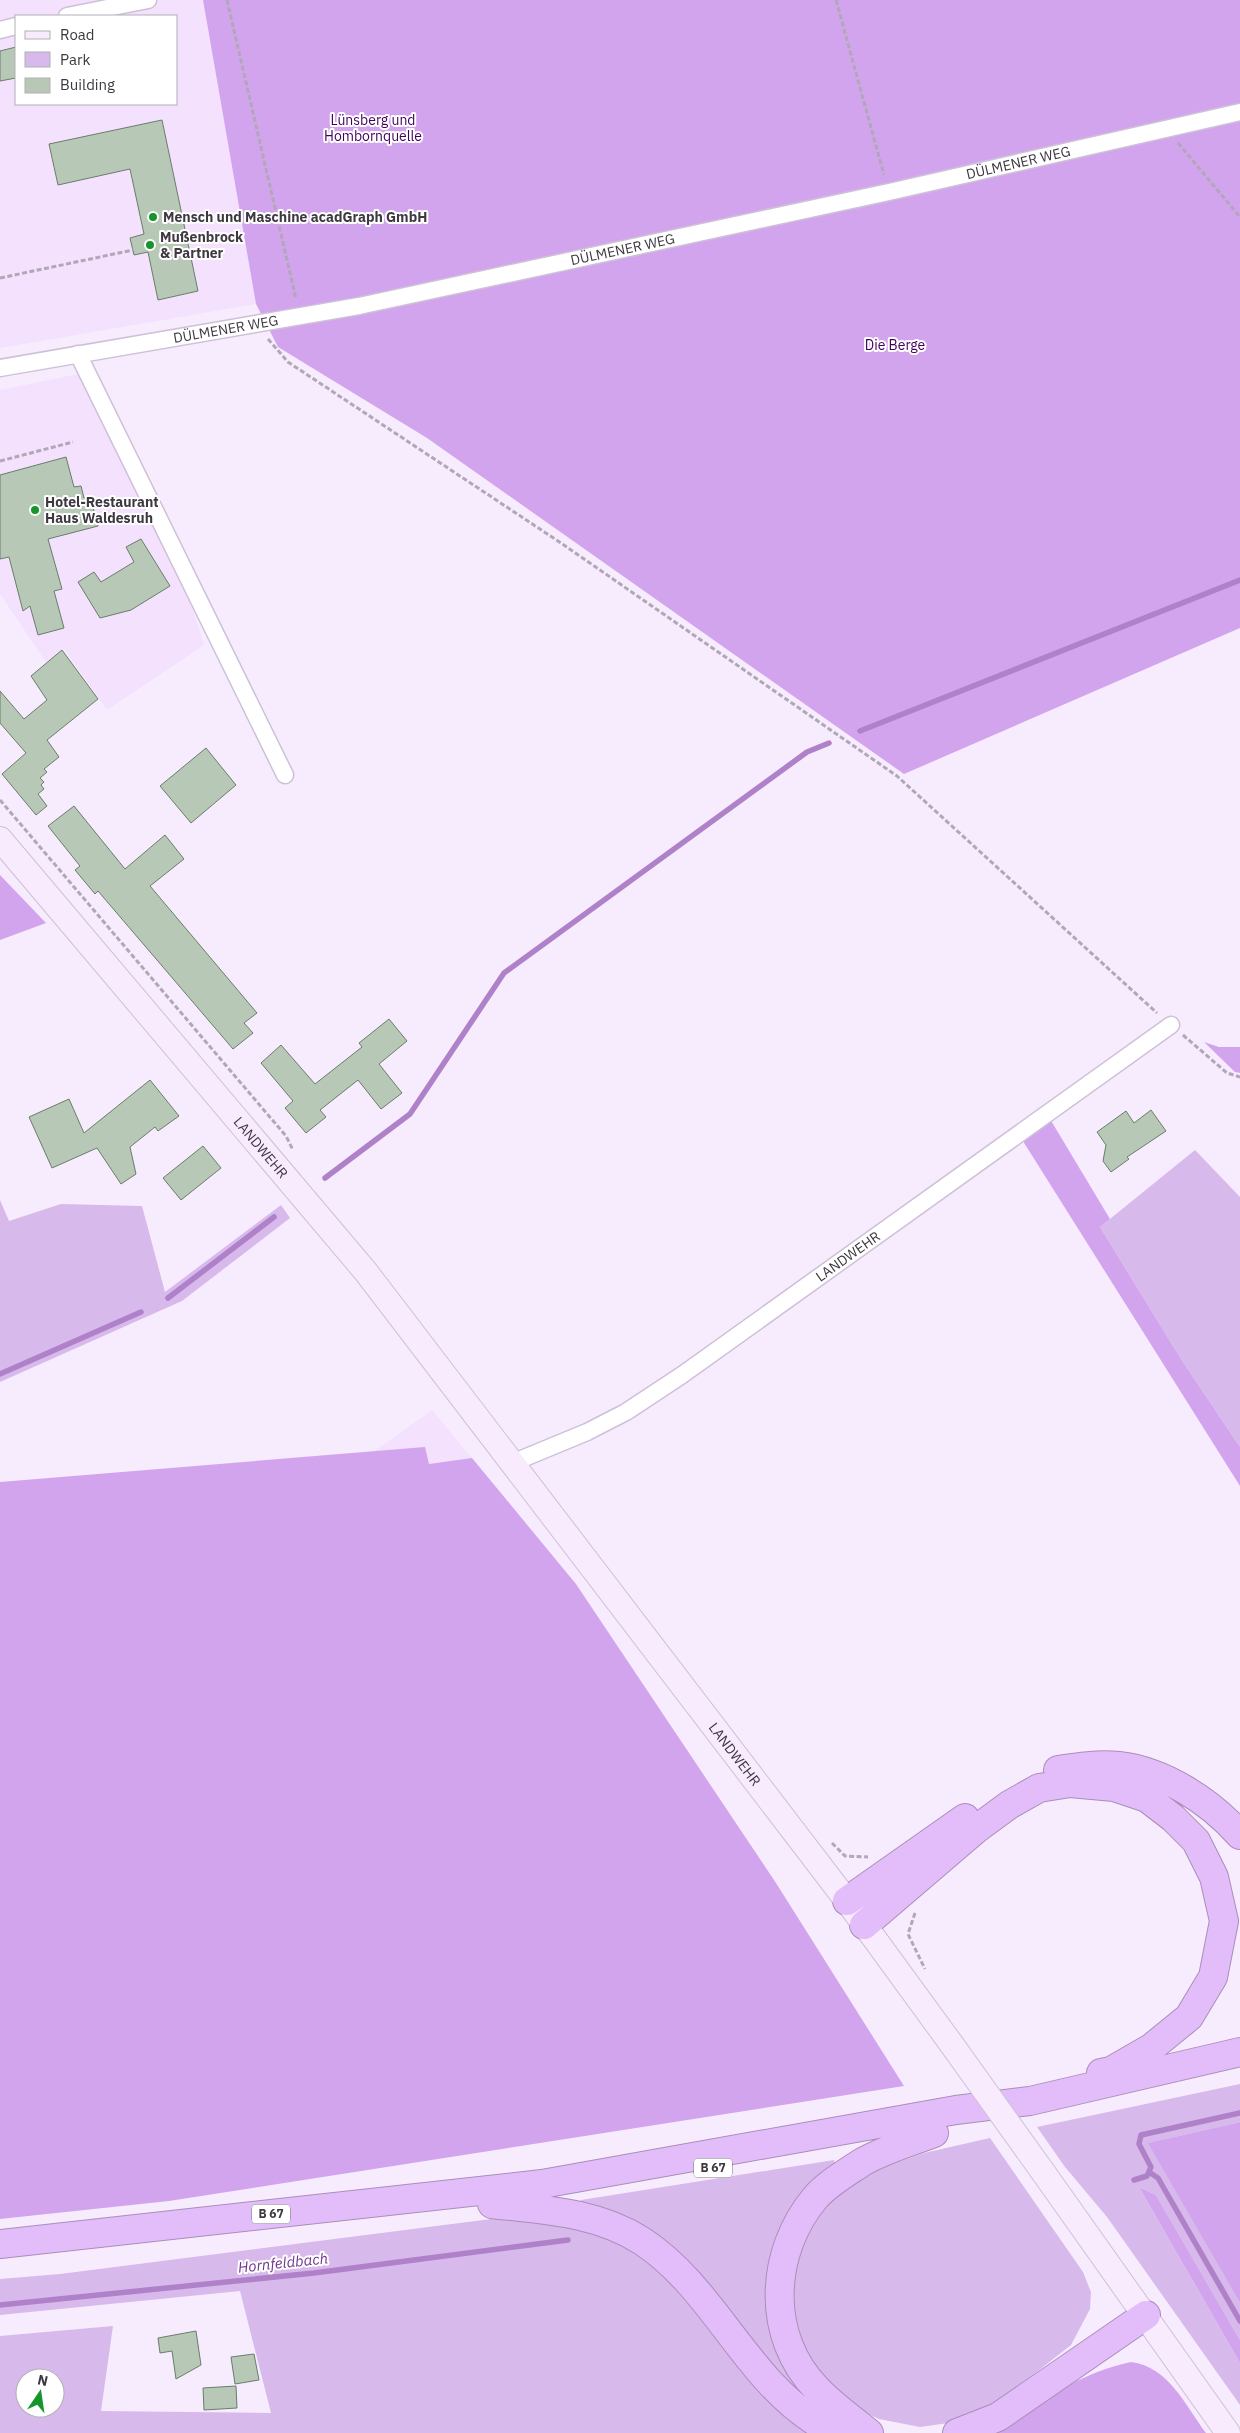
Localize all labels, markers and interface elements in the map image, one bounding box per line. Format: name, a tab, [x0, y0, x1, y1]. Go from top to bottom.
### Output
legend	[15, 15, 178, 105]
text: Road	[60, 25, 95, 44]
text: Park	[60, 50, 90, 69]
text: Building	[60, 75, 115, 94]
park label: Lünsberg und Hombornquelle	[324, 111, 422, 145]
street label: DÜLMENER WEG	[964, 142, 1072, 183]
place label: Mensch und Maschine acadGraph GmbH	[163, 208, 427, 226]
marker: Mensch und Maschine acadGraph GmbH	[147, 211, 159, 223]
place label: Mußenbrock & Partner	[160, 228, 244, 262]
street label: DÜLMENER WEG	[569, 229, 676, 269]
marker: Mußenbrock & Partner	[144, 239, 156, 251]
street label: DÜLMENER WEG	[172, 311, 280, 347]
park label: Die Berge	[865, 336, 926, 354]
place label: Hotel-Restaurant Haus Waldesruh	[45, 493, 159, 527]
marker: Hotel-Restaurant Haus Waldesruh	[29, 504, 41, 516]
street label: LANDWEHR	[230, 1113, 292, 1182]
street label: LANDWEHR	[812, 1227, 884, 1286]
street label: LANDWEHR	[705, 1719, 765, 1790]
road number: B 67	[694, 2158, 732, 2178]
road number: B 67	[252, 2204, 290, 2224]
water label: Hornfeldbach	[237, 2248, 329, 2277]
north arrow	[15, 2368, 65, 2418]
text: N	[36, 2370, 50, 2390]

